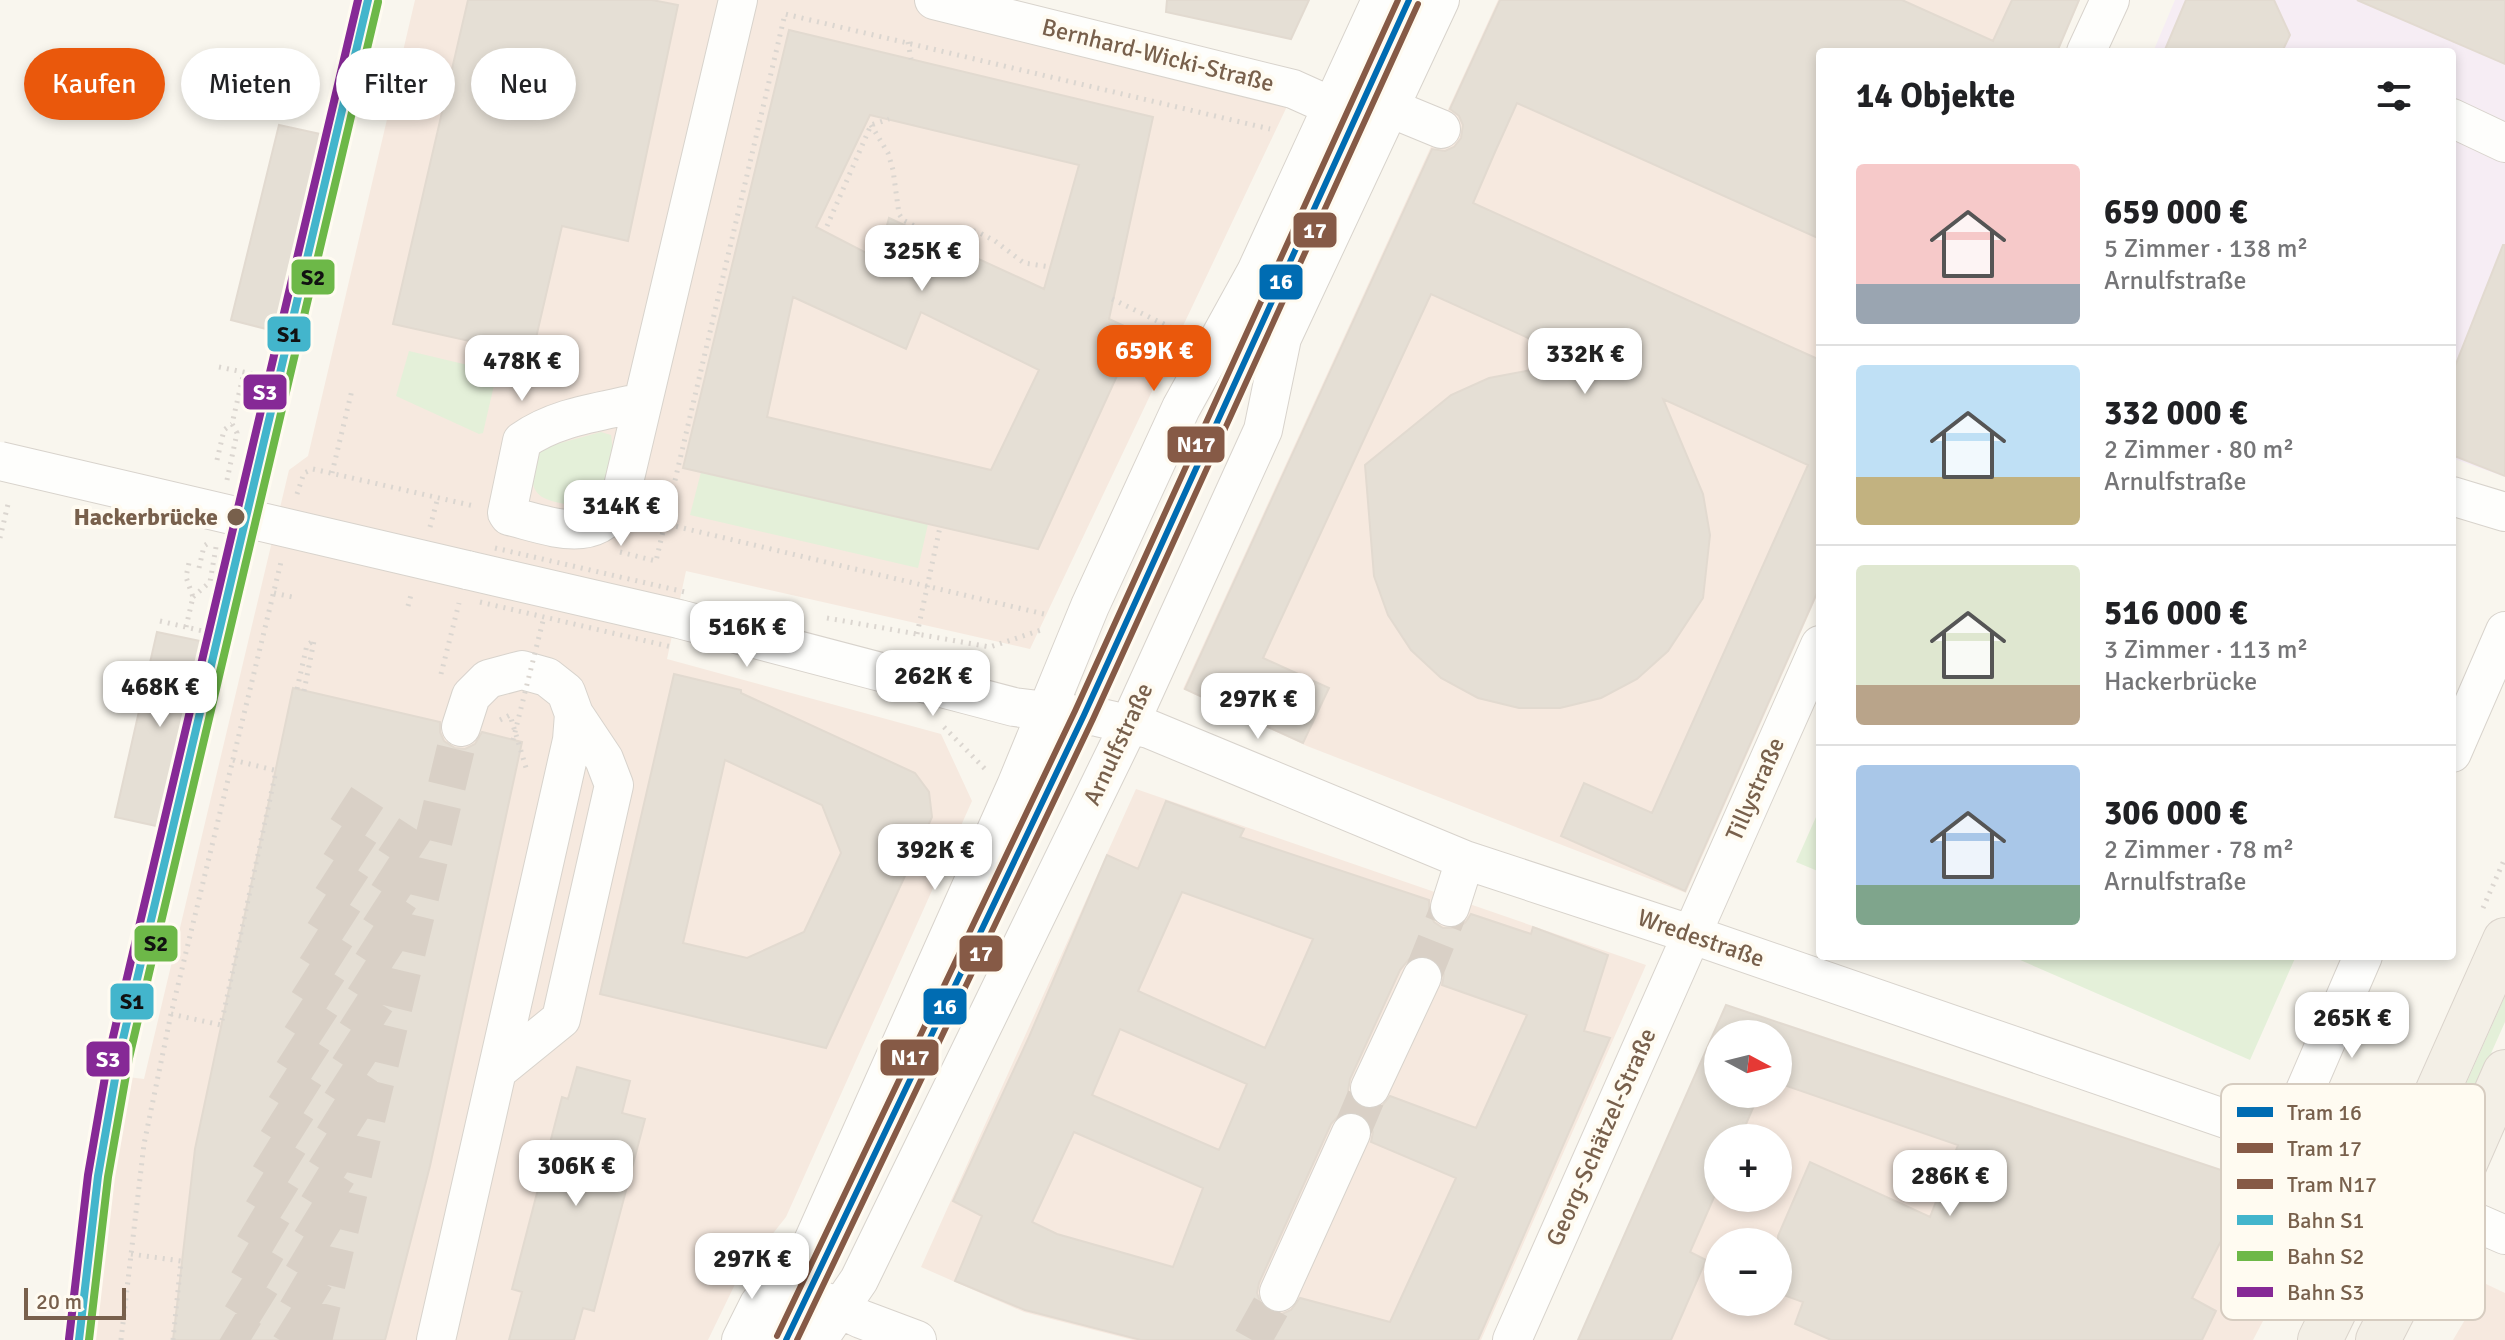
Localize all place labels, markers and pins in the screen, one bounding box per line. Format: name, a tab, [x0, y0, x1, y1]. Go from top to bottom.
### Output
pin: 325K €	[857, 225, 987, 293]
pin: 659K €	[1089, 325, 1219, 393]
pin: 332K €	[1520, 328, 1650, 396]
pin: 478K €	[457, 335, 587, 403]
pin: 314K €	[556, 480, 686, 548]
place label: Hackerbrücke	[73, 502, 218, 532]
marker: Hackerbrücke	[225, 506, 247, 528]
pin: 516K €	[682, 601, 812, 669]
pin: 262K €	[868, 650, 998, 718]
pin: 468K €	[95, 661, 225, 729]
pin: 297K €	[1193, 673, 1323, 741]
pin: 392K €	[870, 824, 1000, 892]
pin: 265K €	[2287, 992, 2417, 1060]
pin: 306K €	[511, 1140, 641, 1208]
pin: 286K €	[1885, 1150, 2015, 1218]
pin: 297K €	[687, 1233, 817, 1301]

